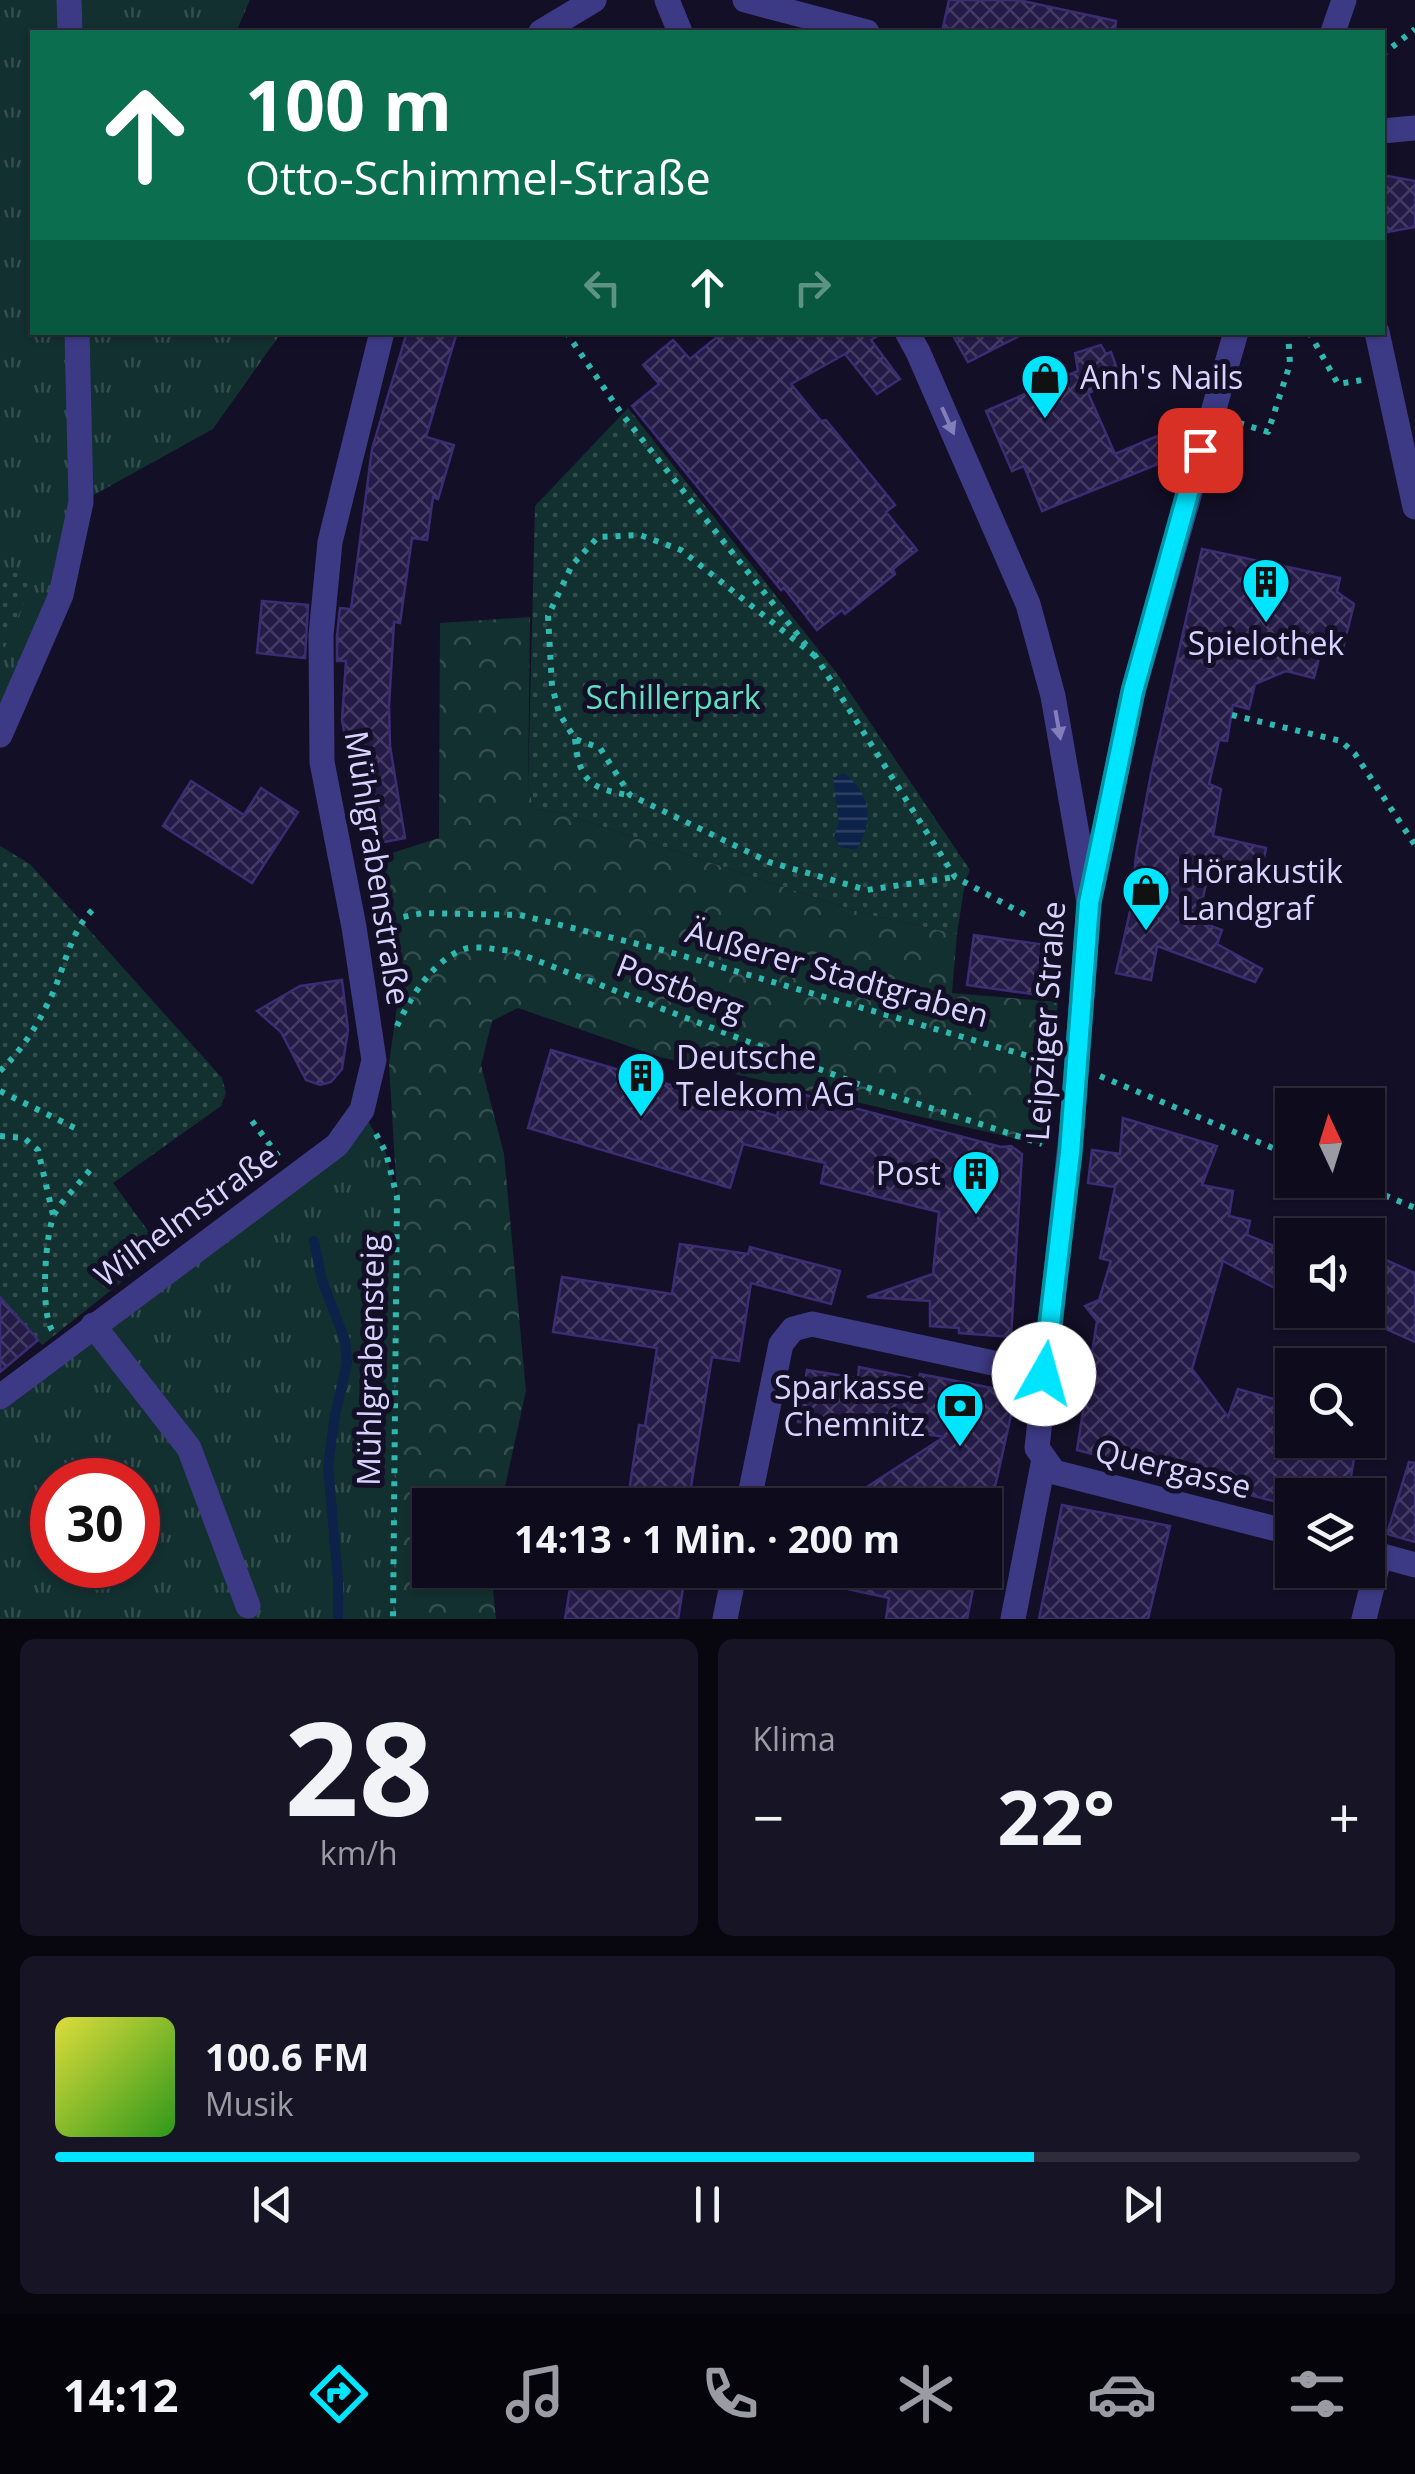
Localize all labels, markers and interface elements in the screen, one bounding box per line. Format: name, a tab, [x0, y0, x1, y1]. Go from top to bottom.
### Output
text: 100 m	[245, 56, 452, 152]
icon: ahead	[80, 70, 210, 200]
text: Otto-Schimmel-Straße	[245, 147, 711, 208]
icon: left	[575, 260, 630, 315]
icon: ahead	[680, 260, 735, 315]
icon: right	[785, 260, 840, 315]
shop icon: Anh's Nails	[1019, 352, 1071, 420]
place label: Anh's Nails	[1080, 355, 1243, 398]
one-way arrow	[940, 406, 956, 436]
pin	[1158, 408, 1243, 493]
icon: arrive	[1173, 423, 1228, 478]
building icon: Spielothek	[1240, 556, 1292, 624]
place label: Spielothek	[1188, 621, 1344, 664]
park label: Schillerpark	[585, 675, 761, 718]
one-way arrow	[1051, 710, 1066, 742]
street label: Mühlgrabenstraße	[336, 728, 421, 1008]
place label: Hörakustik Landgraf	[1181, 849, 1343, 929]
shop icon: Hörakustik Landgraf	[1120, 864, 1172, 932]
street label: Leipziger Straße	[1015, 900, 1074, 1142]
street label: Äußerer Stadtgraben	[681, 909, 994, 1036]
street label: Postberg	[611, 943, 750, 1031]
place label: Deutsche Telekom AG	[676, 1035, 855, 1115]
building icon: Deutsche Telekom AG	[615, 1050, 667, 1118]
north arrow	[1275, 1088, 1385, 1198]
map controls	[1275, 1088, 1385, 1588]
street label: Wilhelmstraße	[85, 1134, 285, 1296]
building icon: Post	[950, 1148, 1002, 1216]
place label: Post	[876, 1151, 941, 1194]
button: sound	[1275, 1218, 1385, 1328]
street label: Mühlgrabensteig	[346, 1234, 393, 1486]
position arrow	[992, 1322, 1096, 1426]
button: search	[1275, 1348, 1385, 1458]
place label: Sparkasse Chemnitz	[774, 1365, 925, 1445]
bank icon: Sparkasse Chemnitz	[934, 1380, 986, 1448]
street label: Quergasse	[1091, 1427, 1256, 1508]
speed limit sign: 30	[30, 1458, 160, 1588]
button: layers	[1275, 1478, 1385, 1588]
text: 14:13 · 1 Min. · 200 m	[514, 1512, 900, 1564]
text: 28	[284, 1677, 433, 1854]
text: Klima	[753, 1717, 836, 1760]
text: 22°	[997, 1765, 1115, 1867]
text: −	[753, 1779, 784, 1854]
text: +	[1329, 1779, 1360, 1854]
text: km/h	[320, 1831, 398, 1874]
text: 100.6 FM	[205, 2030, 369, 2082]
text: Musik	[205, 2082, 294, 2125]
icon: previous	[245, 2177, 300, 2232]
icon: pause	[680, 2177, 735, 2232]
icon: next	[1115, 2177, 1170, 2232]
icon: directions	[304, 2359, 374, 2429]
icon: music	[500, 2359, 570, 2429]
icon: phone	[695, 2359, 765, 2429]
icon: climate	[891, 2359, 961, 2429]
icon: car	[1087, 2359, 1157, 2429]
icon: filters	[1282, 2359, 1352, 2429]
text: 14:12	[63, 2364, 179, 2425]

